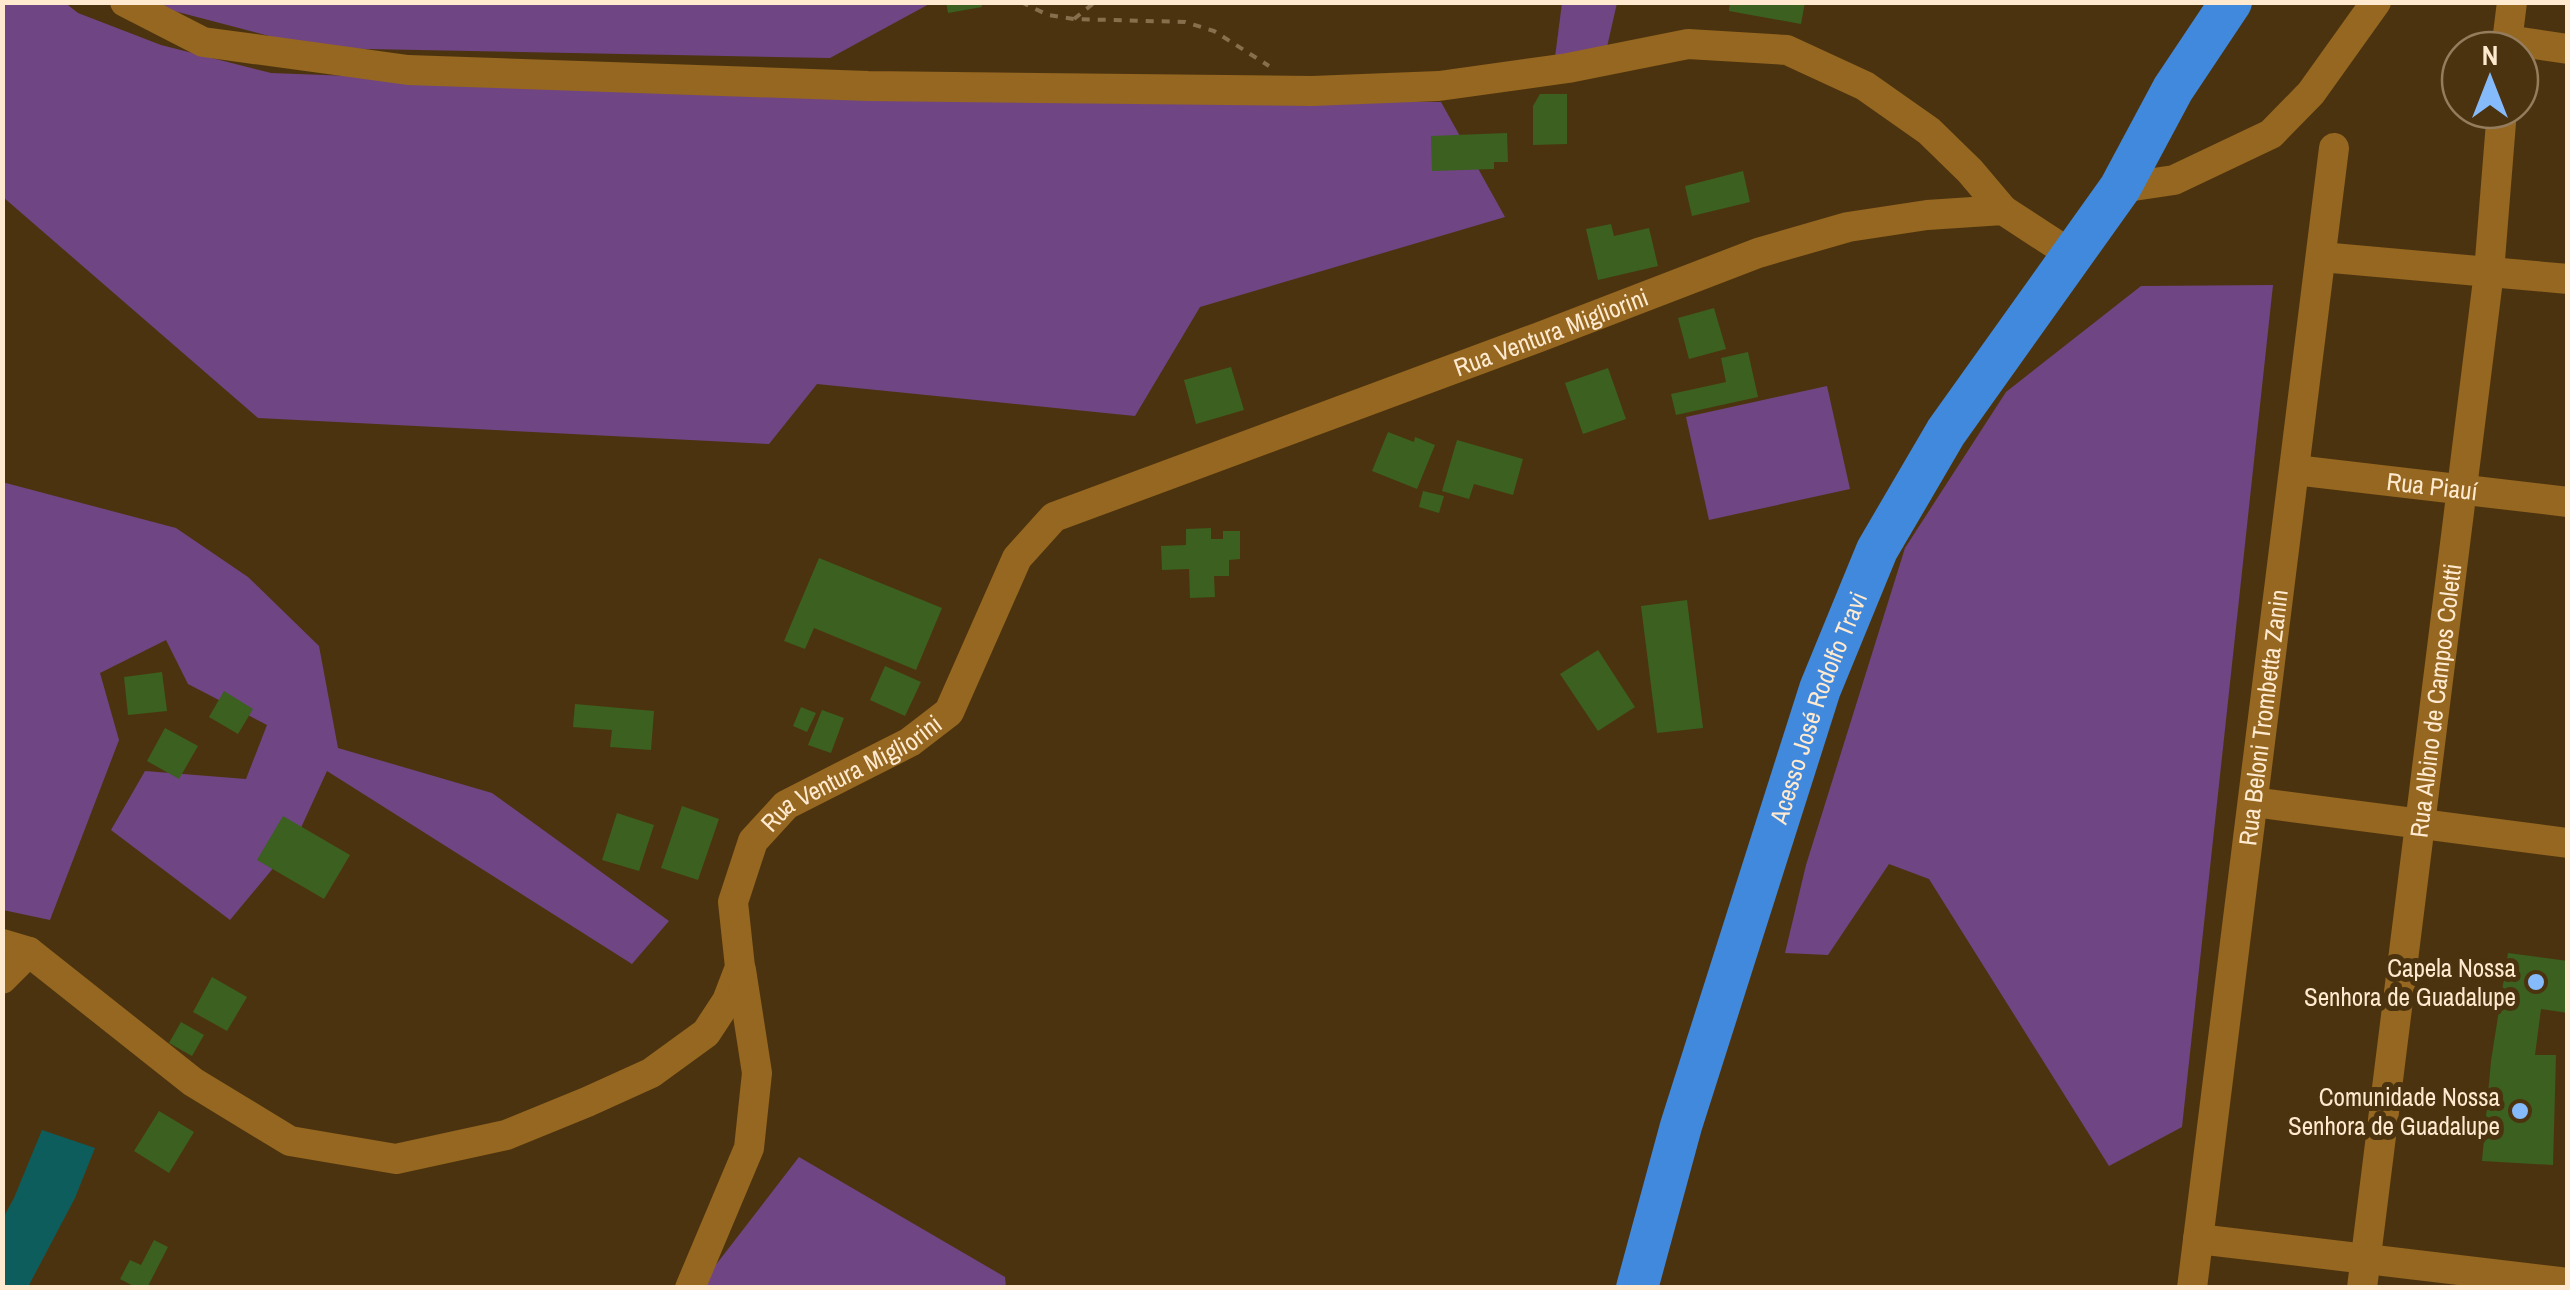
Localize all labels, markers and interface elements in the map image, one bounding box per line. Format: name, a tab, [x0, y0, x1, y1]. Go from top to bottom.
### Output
north arrow	[2440, 30, 2540, 130]
text: N	[2482, 36, 2498, 74]
street label: Rua Ventura Migliorini	[1449, 280, 1653, 384]
street label: Rua Piauí	[2385, 464, 2480, 508]
street label: Rua Albino de Campos Coletti	[2401, 562, 2469, 840]
street label: Acesso José Rodolfo Travi	[1761, 587, 1875, 829]
street label: Rua Beloni Trombetta Zanin	[2230, 587, 2296, 847]
street label: Rua Ventura Migliorini	[753, 707, 949, 839]
place label: Capela Nossa Senhora de Guadalupe	[2304, 951, 2517, 1014]
marker: Capela Nossa Senhora de Guadalupe	[2525, 971, 2547, 993]
place label: Comunidade Nossa Senhora de Guadalupe	[2288, 1080, 2501, 1143]
marker: Comunidade Nossa Senhora de Guadalupe	[2509, 1100, 2531, 1122]

